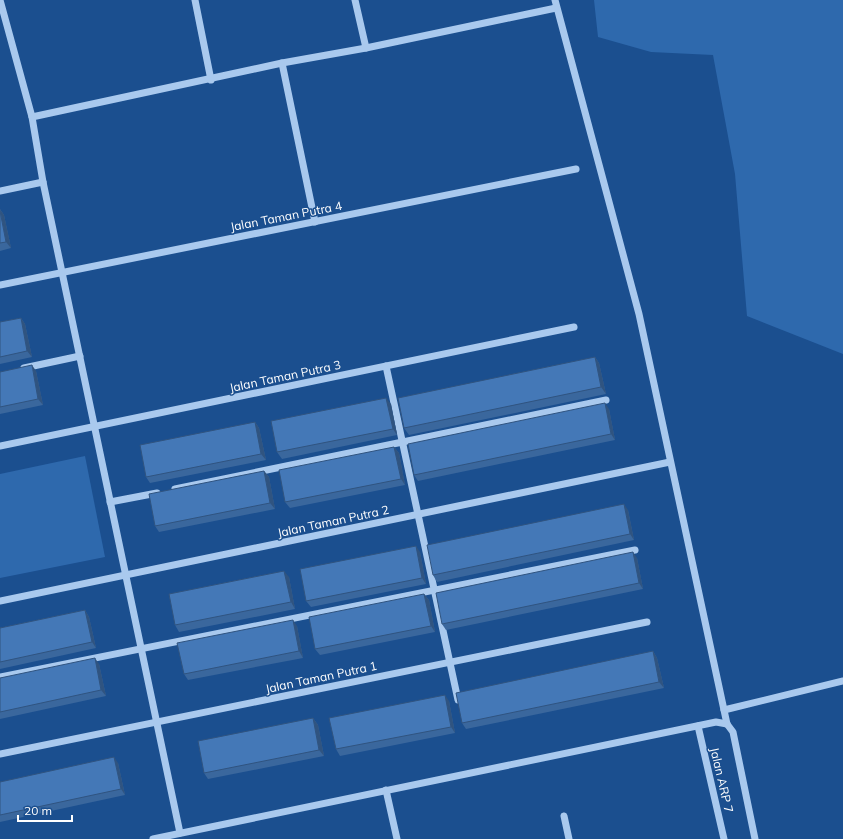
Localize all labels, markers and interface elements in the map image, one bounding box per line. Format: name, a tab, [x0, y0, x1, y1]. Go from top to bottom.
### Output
street label: Jalan Taman Putra 4	[229, 198, 343, 234]
street label: Jalan Taman Putra 3	[228, 357, 342, 395]
street label: Jalan Taman Putra 2	[276, 502, 390, 540]
street label: Jalan Taman Putra 1	[264, 658, 378, 696]
street label: Jalan ARP 7	[707, 746, 737, 814]
scale bar	[18, 797, 72, 823]
text: 20 m	[24, 803, 52, 818]

